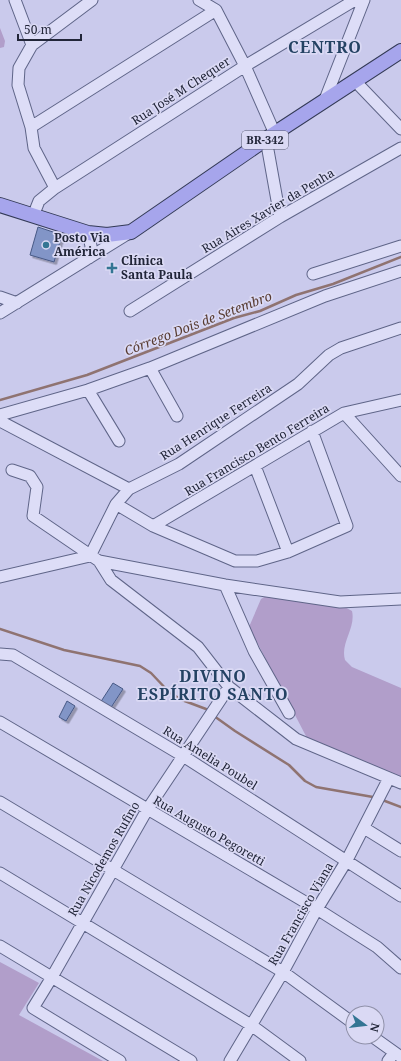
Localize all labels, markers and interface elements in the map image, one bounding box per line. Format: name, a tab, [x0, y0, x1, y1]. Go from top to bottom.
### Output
scale bar	[18, 16, 81, 42]
text: 50 m	[24, 21, 52, 38]
district label: CENTRO	[288, 36, 362, 58]
street label: Rua José M Chequer	[128, 52, 234, 129]
road number: BR-342	[242, 131, 288, 149]
street label: Rua Aires Xavier da Penha	[198, 164, 337, 257]
place label: Posto Via América	[54, 229, 110, 260]
marker: Posto Via América	[41, 240, 51, 250]
place label: Clínica Santa Paula	[121, 252, 193, 283]
marker: Clínica Santa Paula	[106, 262, 118, 274]
water label: Córrego Dois de Setembro	[122, 287, 274, 359]
street label: Rua Henrique Ferreira	[157, 379, 275, 464]
street label: Rua Francisco Bento Ferreira	[181, 399, 333, 500]
district label: DIVINO ESPÍRITO SANTO	[137, 665, 289, 705]
street label: Rua Amelia Poubel	[160, 722, 261, 794]
street label: Rua Augusto Pegoretti	[150, 792, 268, 870]
street label: Rua Nicodemos Rufino	[64, 798, 143, 919]
street label: Rua Francisco Viana	[264, 859, 337, 969]
north arrow	[345, 1005, 385, 1045]
text: N	[367, 1022, 384, 1034]

